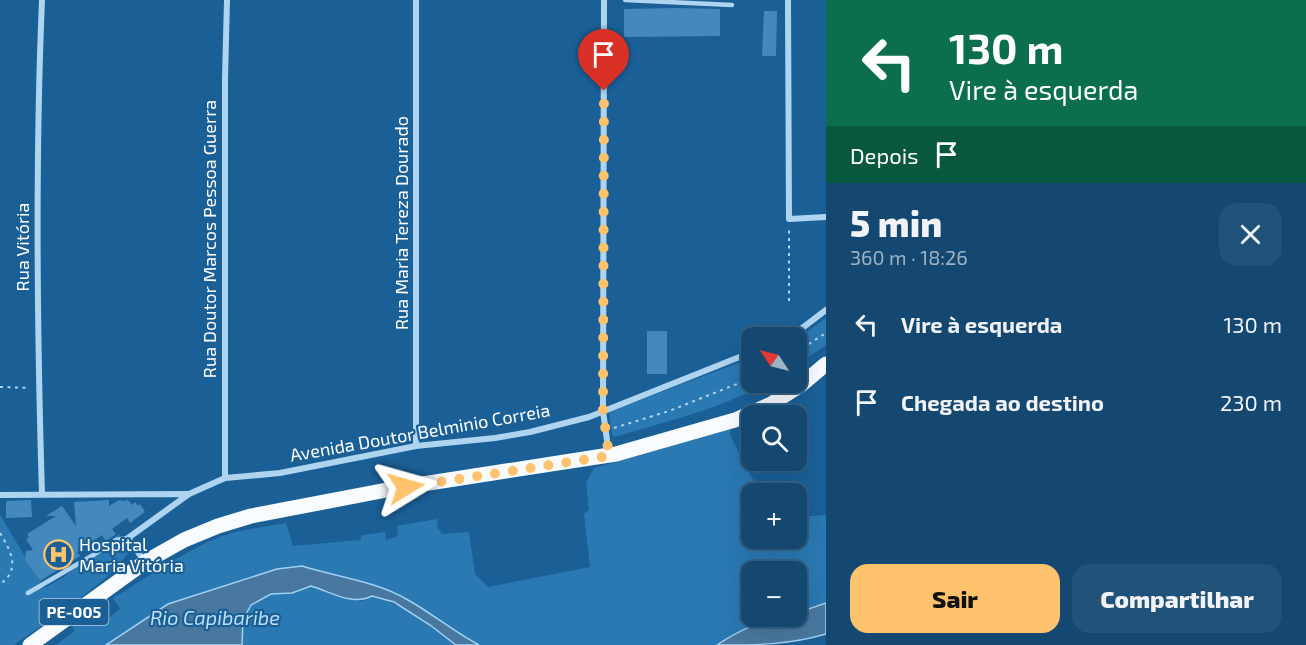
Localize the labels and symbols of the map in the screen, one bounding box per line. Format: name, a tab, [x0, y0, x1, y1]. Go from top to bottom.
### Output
pin	[578, 29, 629, 91]
street label: Rua Doutor Marcos Pessoa Guerra	[198, 100, 220, 378]
street label: Rua Maria Tereza Dourado	[390, 116, 412, 330]
street label: Rua Vitória	[11, 203, 33, 291]
north arrow	[741, 327, 807, 393]
street label: Avenida Doutor Belminio Correia	[288, 398, 552, 466]
position arrow	[374, 455, 438, 519]
place label: Hospital Maria Vitória	[79, 533, 184, 576]
hospital icon: Hospital Maria Vitória	[42, 539, 74, 571]
road number: PE-005	[40, 599, 109, 625]
water label: Rio Capibaribe	[150, 605, 280, 629]

